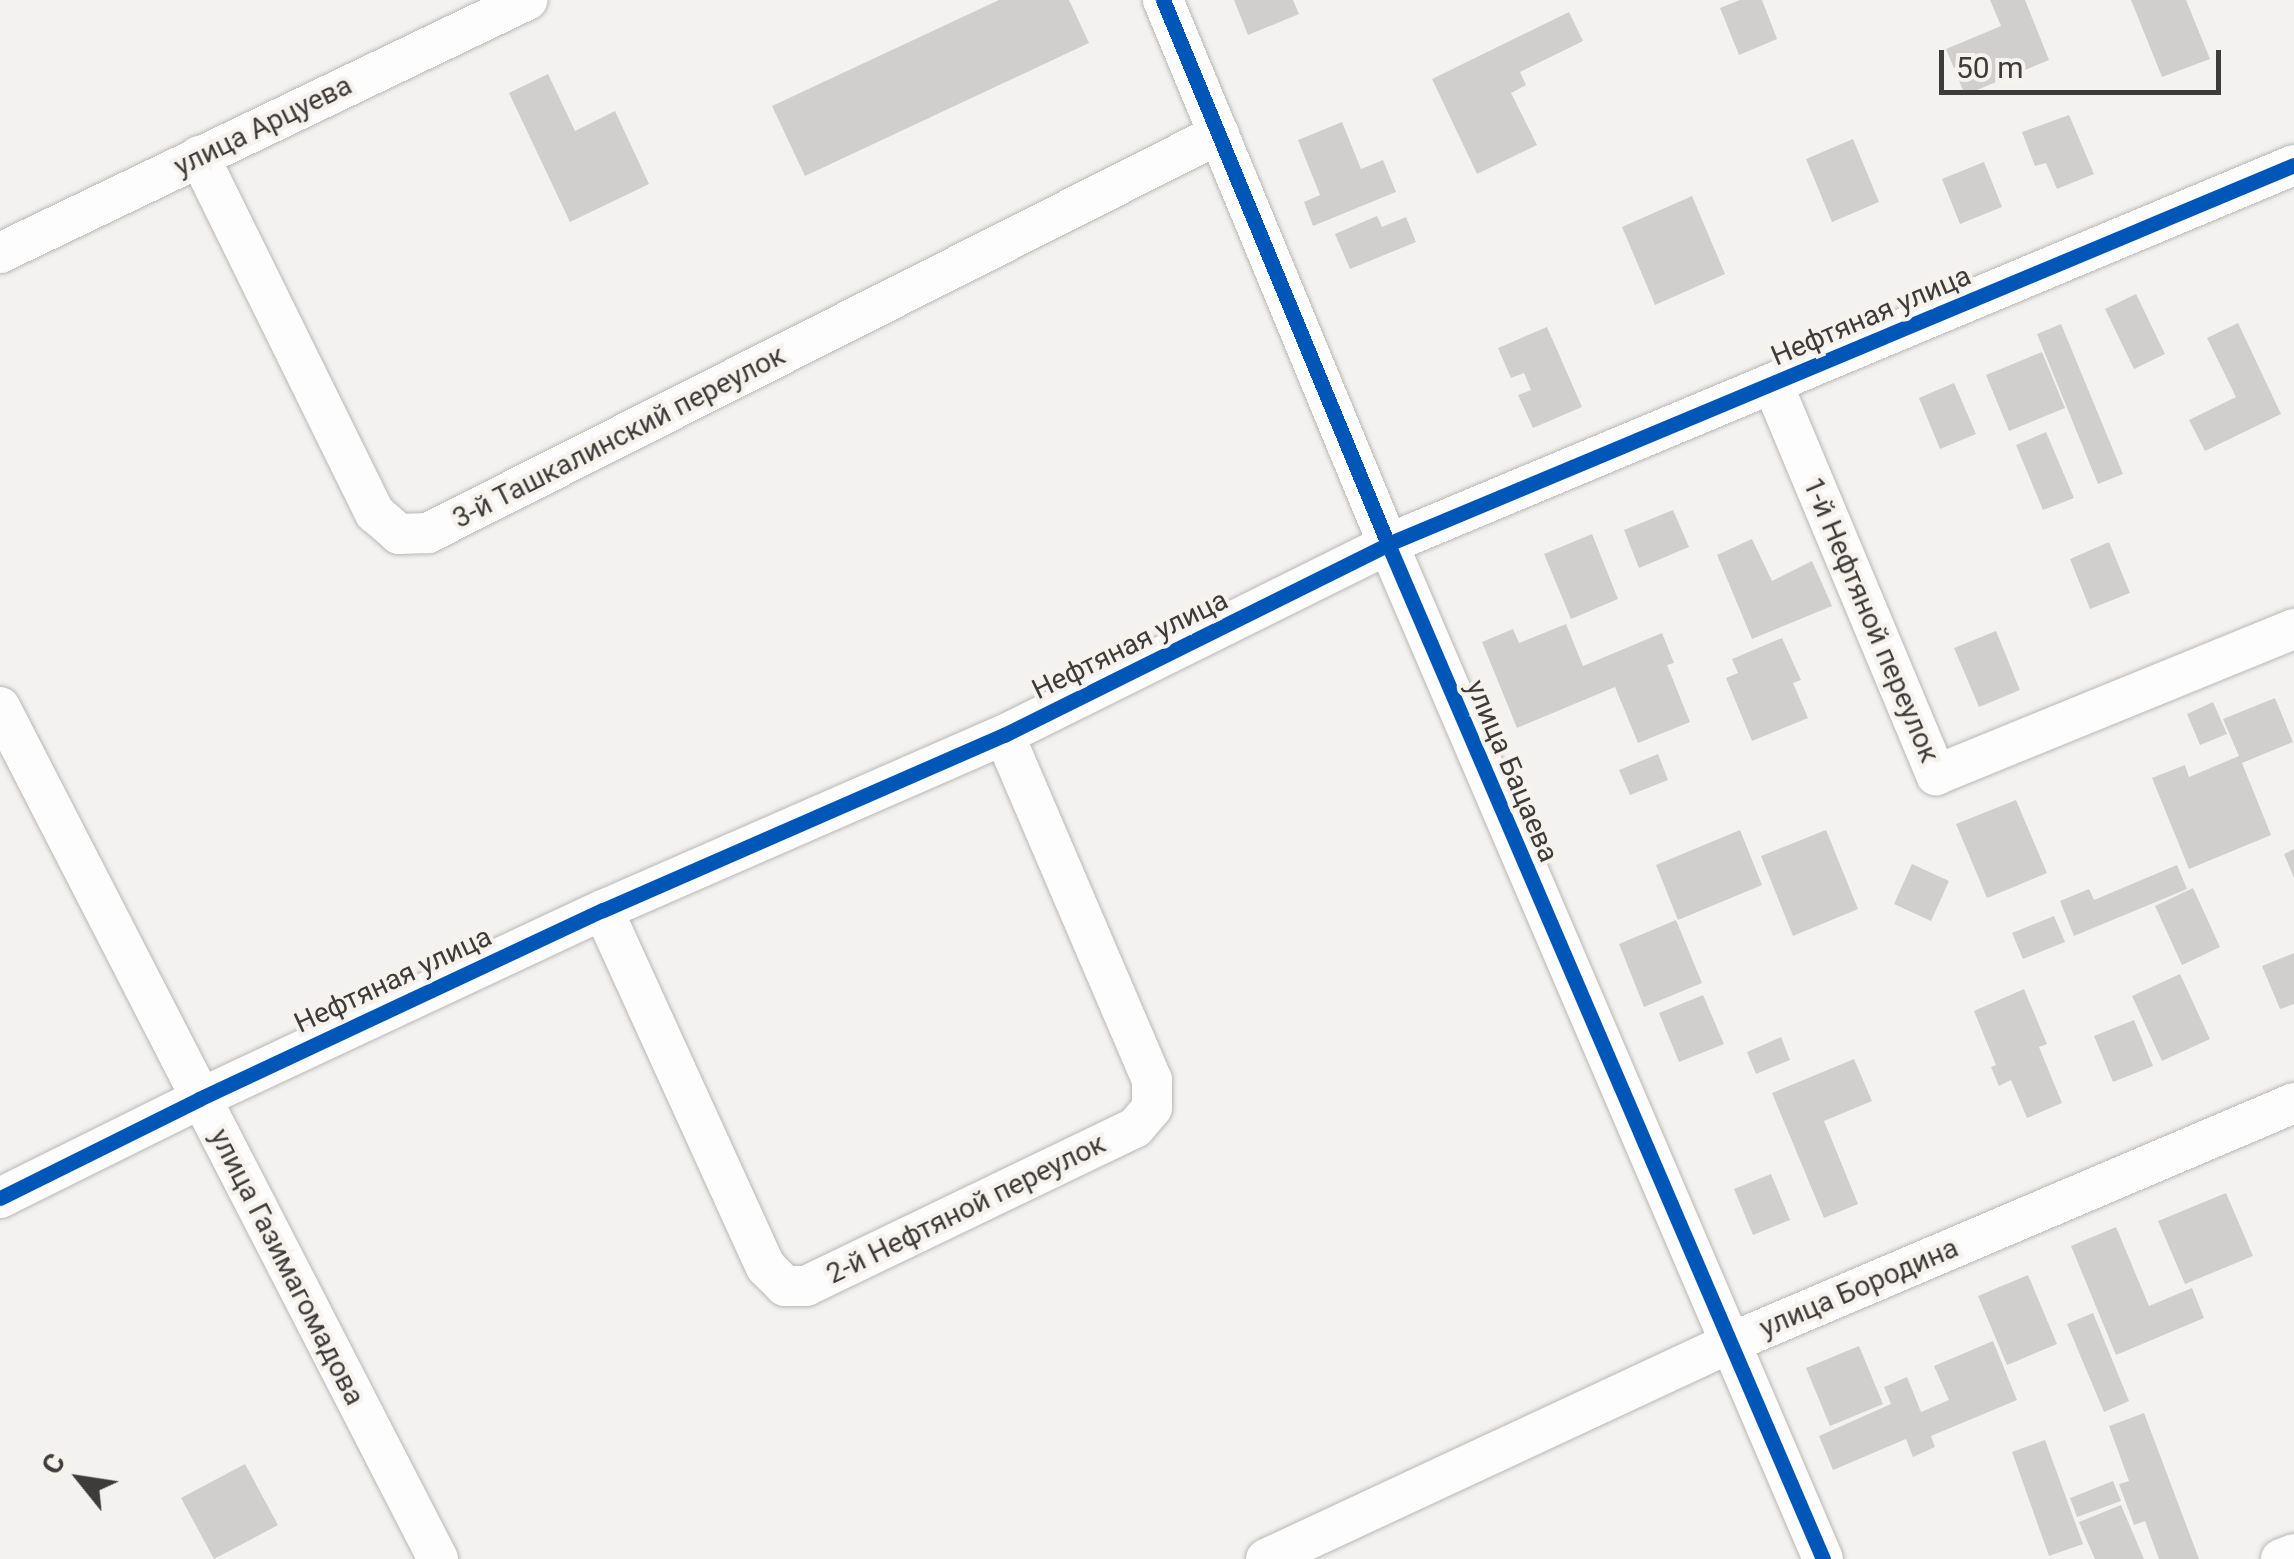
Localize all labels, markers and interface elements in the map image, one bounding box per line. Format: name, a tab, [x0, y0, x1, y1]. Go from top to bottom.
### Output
scale bar	[1944, 30, 2226, 92]
text: 50 m	[1956, 50, 2023, 85]
street label: улица Арцуева	[169, 68, 357, 184]
street label: Нефтяная улица	[1766, 259, 1976, 373]
street label: 3-й Ташкалинский переулок	[447, 338, 791, 536]
street label: 1-й Нефтяной переулок	[1796, 473, 1946, 767]
street label: Нефтяная улица	[1027, 583, 1233, 707]
street label: улица Бацаева	[1459, 675, 1565, 867]
street label: Нефтяная улица	[289, 920, 497, 1040]
street label: улица Газимагомадова	[203, 1123, 371, 1411]
street label: 2-й Нефтяной переулок	[821, 1127, 1111, 1291]
street label: улица Бородина	[1755, 1231, 1963, 1345]
north arrow	[30, 1429, 130, 1529]
text: С	[35, 1448, 72, 1480]

